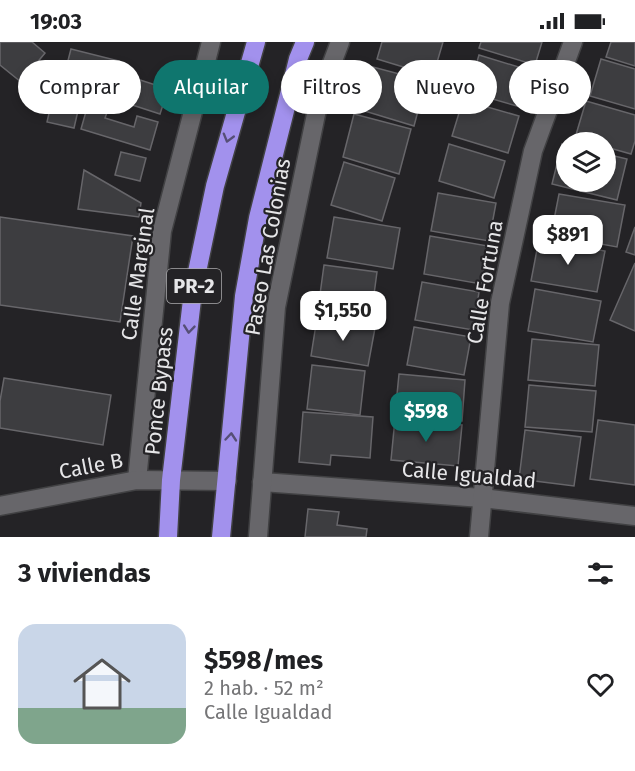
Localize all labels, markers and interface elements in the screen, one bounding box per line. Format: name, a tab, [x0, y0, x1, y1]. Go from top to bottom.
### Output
text: 19:03	[30, 8, 82, 35]
chip: Comprar	[18, 60, 141, 114]
chip: Alquilar	[153, 60, 269, 114]
chip: Filtros	[281, 60, 382, 114]
chip: Nuevo	[394, 60, 497, 114]
chip: Piso	[509, 60, 591, 114]
one-way arrow	[223, 132, 235, 143]
map controls	[556, 132, 616, 192]
button: layers	[556, 132, 616, 192]
street label: Paseo Las Colonias	[240, 156, 296, 338]
street label: Calle Marginal	[116, 206, 160, 342]
pin: $891	[532, 215, 604, 266]
street label: Calle Fortuna	[461, 218, 509, 346]
text: $891	[547, 222, 589, 246]
road number: PR-2	[167, 269, 221, 303]
pin: $1,550	[294, 291, 392, 342]
text: $1,550	[314, 298, 372, 322]
one-way arrow	[183, 324, 195, 334]
street label: Ponce Bypass	[139, 325, 179, 456]
pin: $598	[390, 392, 462, 443]
text: $598	[404, 399, 448, 423]
one-way arrow	[224, 432, 237, 442]
street label: Calle B	[57, 447, 125, 485]
street label: Calle Igualdad	[401, 456, 537, 494]
icon: filters	[584, 557, 617, 590]
text: 3 viviendas	[18, 558, 151, 589]
text: $598/mes	[204, 645, 323, 676]
icon: home	[66, 648, 138, 720]
icon: heart	[584, 668, 617, 701]
text: 2 hab. · 52 m²	[204, 676, 324, 700]
text: Calle Igualdad	[204, 700, 332, 724]

